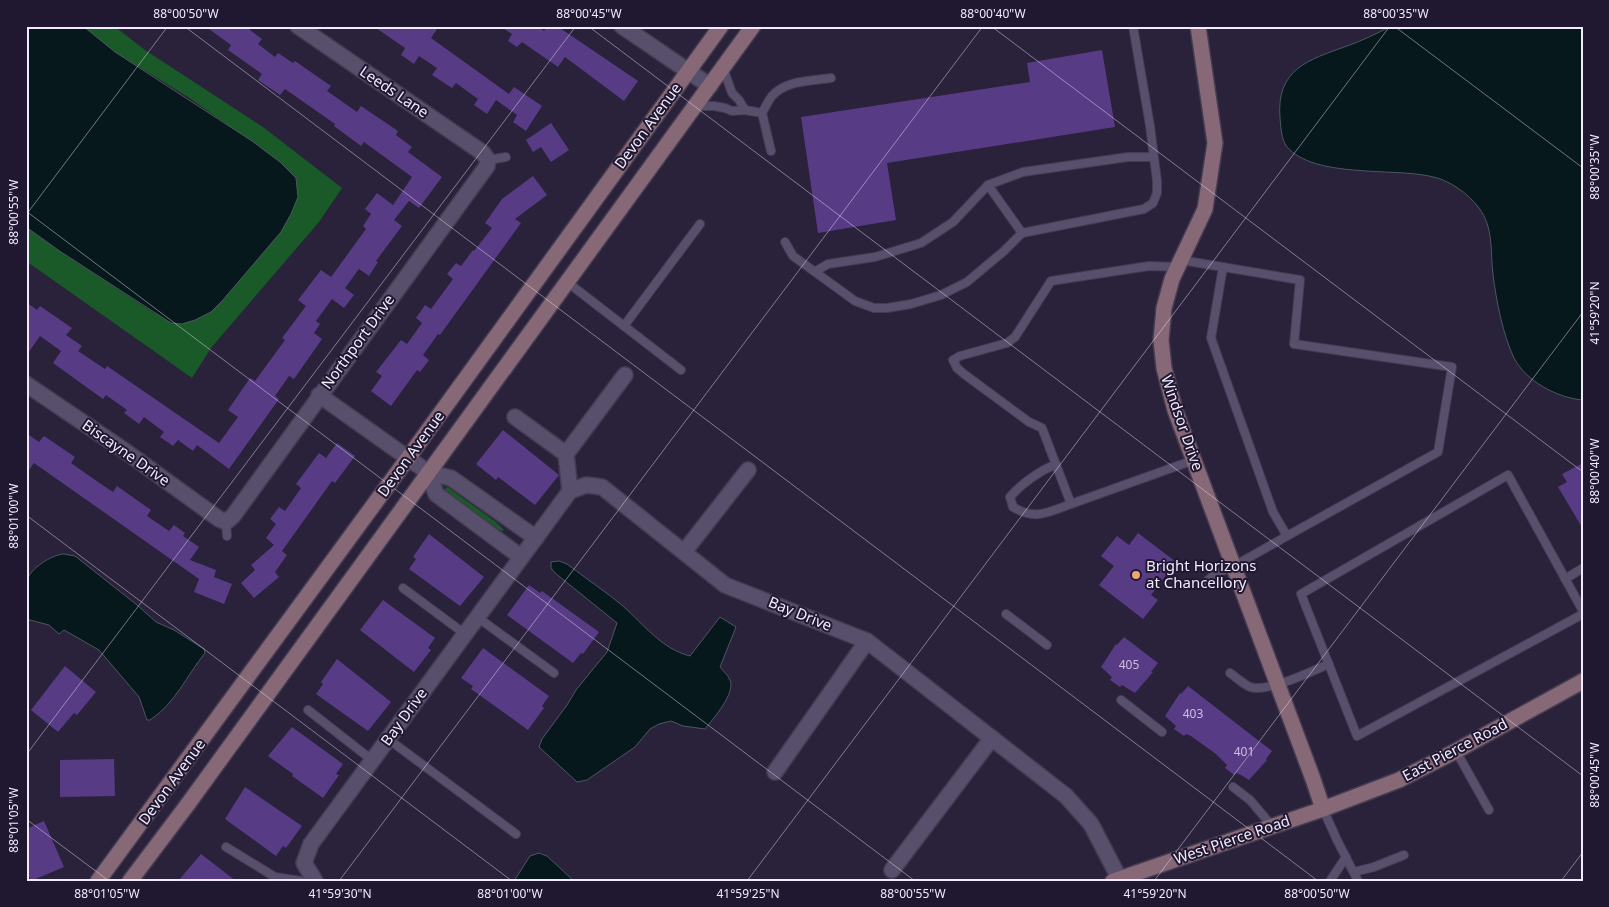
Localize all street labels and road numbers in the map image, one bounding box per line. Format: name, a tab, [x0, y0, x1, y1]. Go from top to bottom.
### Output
street label: Leeds Lane	[356, 61, 433, 122]
street label: Devon Avenue	[609, 78, 685, 172]
street label: Northport Drive	[316, 290, 398, 393]
street label: Windsor Drive	[1157, 372, 1209, 473]
street label: Devon Avenue	[372, 406, 448, 500]
street label: Biscayne Drive	[79, 415, 174, 490]
street label: Bay Drive	[766, 591, 835, 635]
street label: Bay Drive	[375, 684, 431, 749]
street label: East Pierce Road	[1399, 713, 1511, 785]
street label: Devon Avenue	[133, 734, 209, 828]
street label: West Pierce Road	[1171, 810, 1292, 868]

